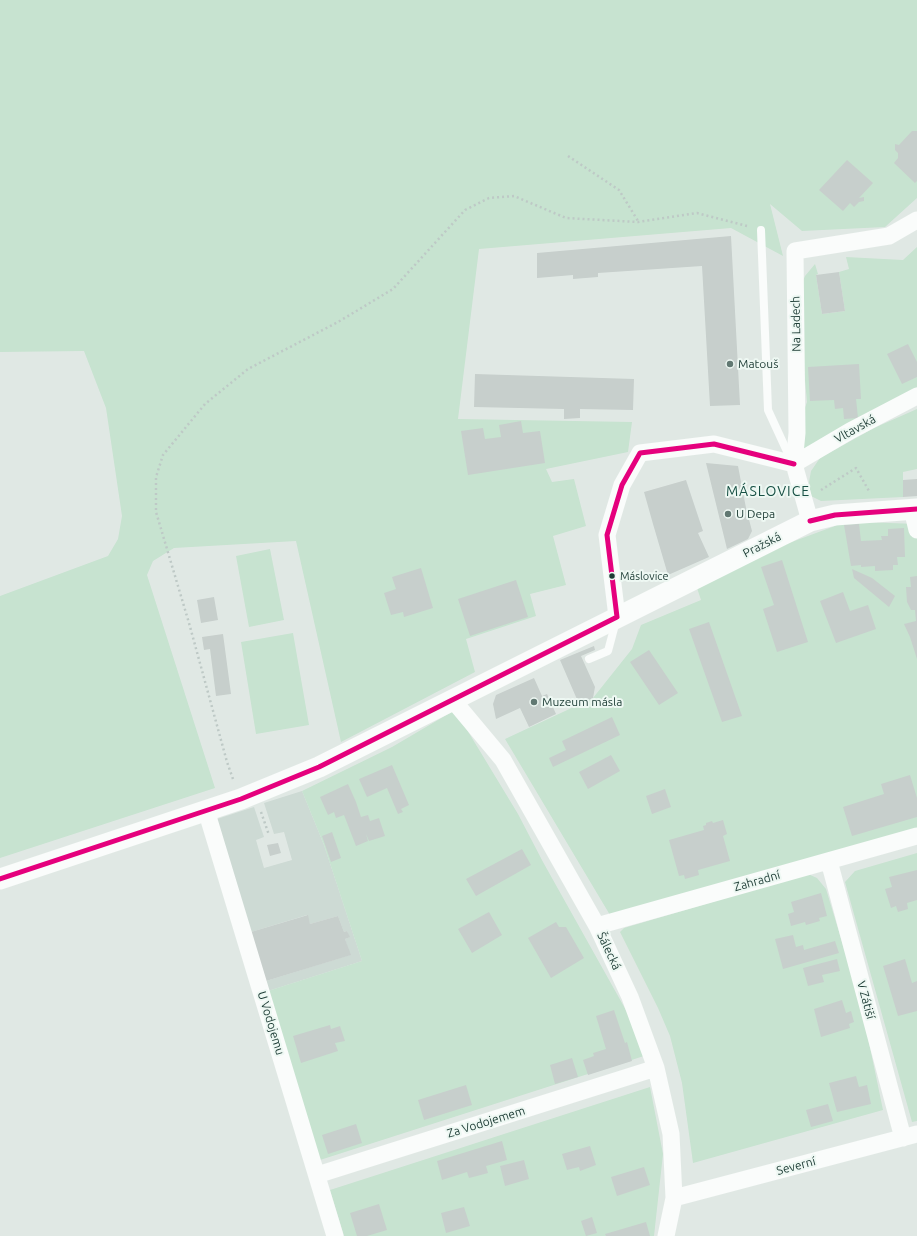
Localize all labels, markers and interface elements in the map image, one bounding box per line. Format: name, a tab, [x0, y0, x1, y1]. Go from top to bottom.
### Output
street label: Na Ladech	[788, 296, 804, 352]
place label: Matouš	[738, 357, 778, 371]
marker: Matouš	[725, 359, 735, 369]
street label: Vltavská	[832, 412, 878, 446]
district label: MÁSLOVICE	[726, 483, 810, 499]
place label: U Depa	[736, 507, 775, 521]
marker: U Depa	[723, 509, 733, 519]
street label: Pražská	[741, 529, 783, 561]
place label: Máslovice	[620, 569, 668, 583]
marker: Máslovice	[607, 571, 617, 581]
place label: Muzeum másla	[542, 695, 622, 709]
marker: Muzeum másla	[529, 697, 539, 707]
street label: Zahradní	[732, 868, 782, 894]
street label: Šálecká	[594, 930, 624, 972]
street label: V Zátiší	[854, 979, 878, 1021]
street label: U Vodojemu	[254, 989, 288, 1057]
street label: Za Vodojemem	[445, 1103, 527, 1141]
street label: Severní	[775, 1154, 817, 1178]

